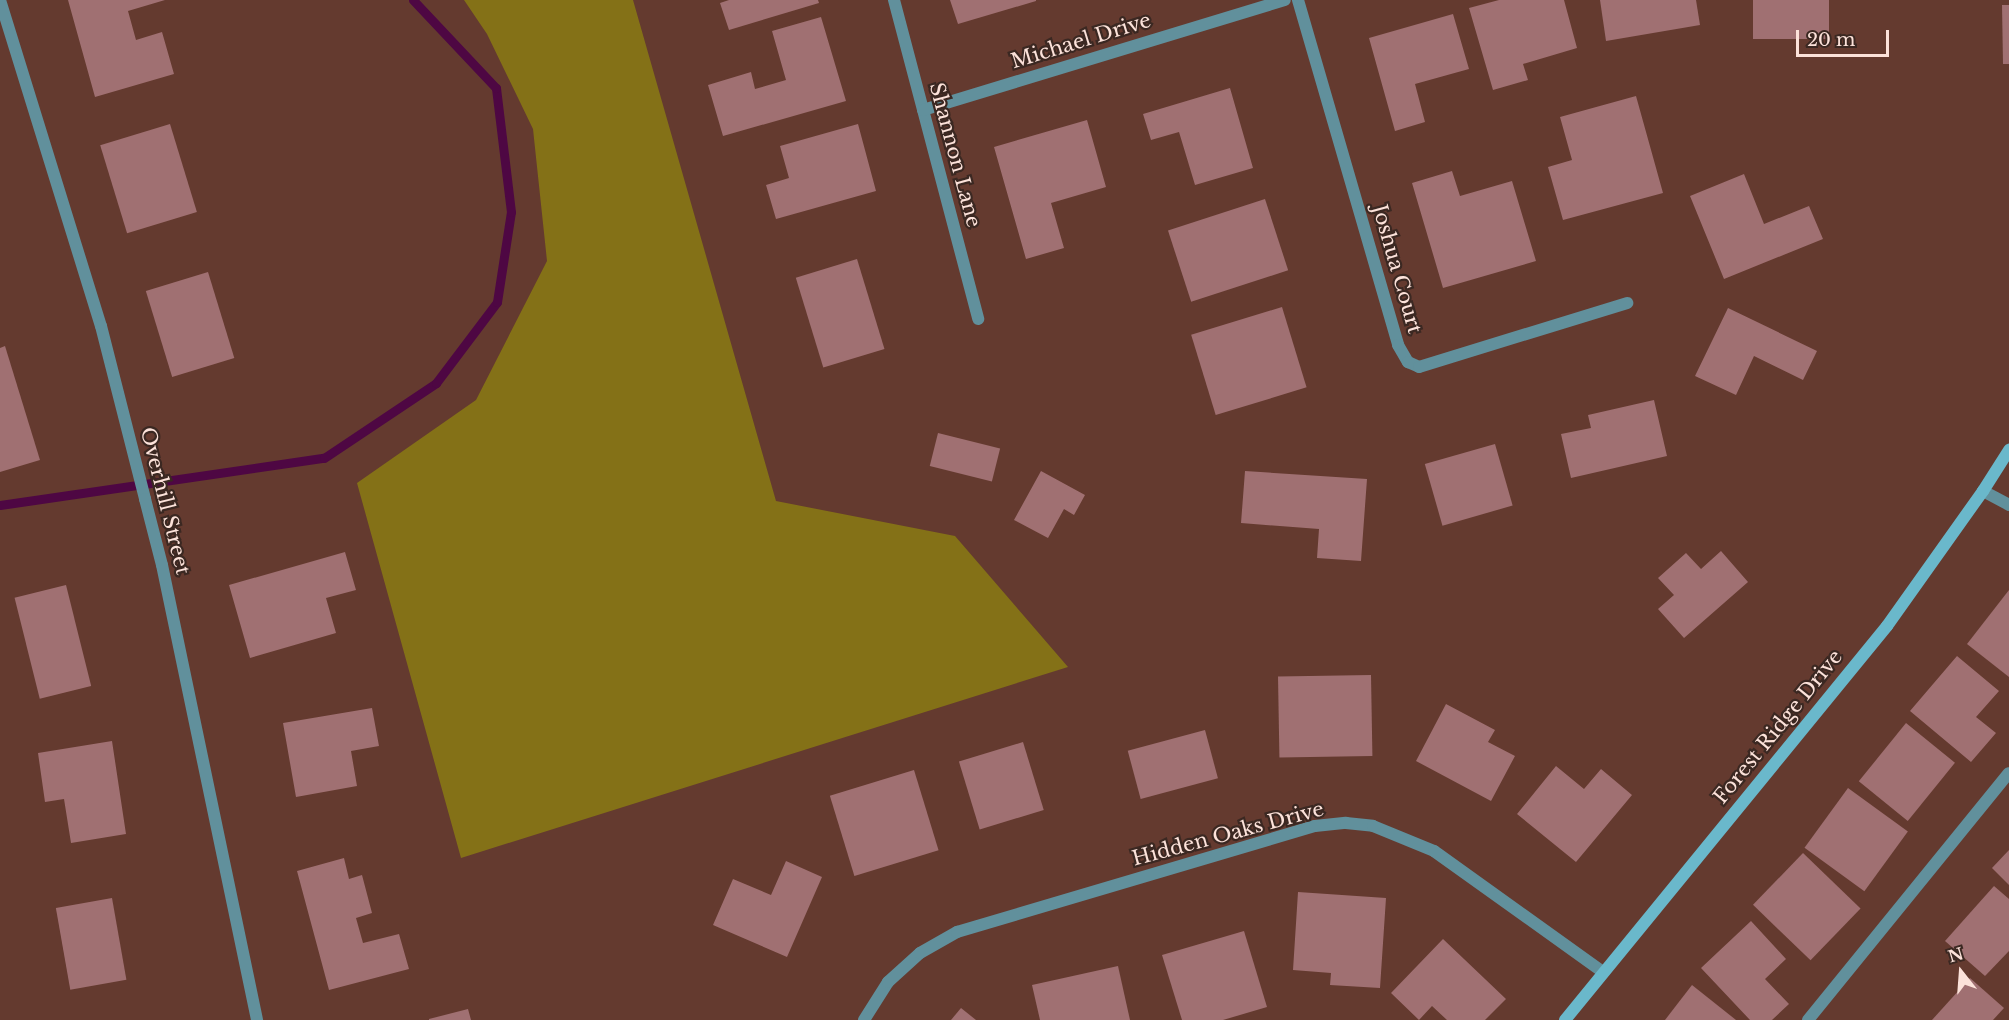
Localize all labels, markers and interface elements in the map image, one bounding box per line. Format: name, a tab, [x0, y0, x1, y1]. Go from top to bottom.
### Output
street label: Michael Drive	[1008, 8, 1154, 74]
scale bar	[1799, 18, 1892, 56]
text: 20 m	[1807, 29, 1855, 51]
street label: Shannon Lane	[924, 80, 986, 230]
street label: Joshua Court	[1367, 202, 1427, 336]
street label: Overhill Street	[135, 425, 195, 577]
street label: Forest Ridge Drive	[1709, 645, 1847, 809]
street label: Hidden Oaks Drive	[1130, 797, 1326, 871]
north arrow	[1931, 942, 1991, 1002]
text: N	[1946, 943, 1966, 967]

